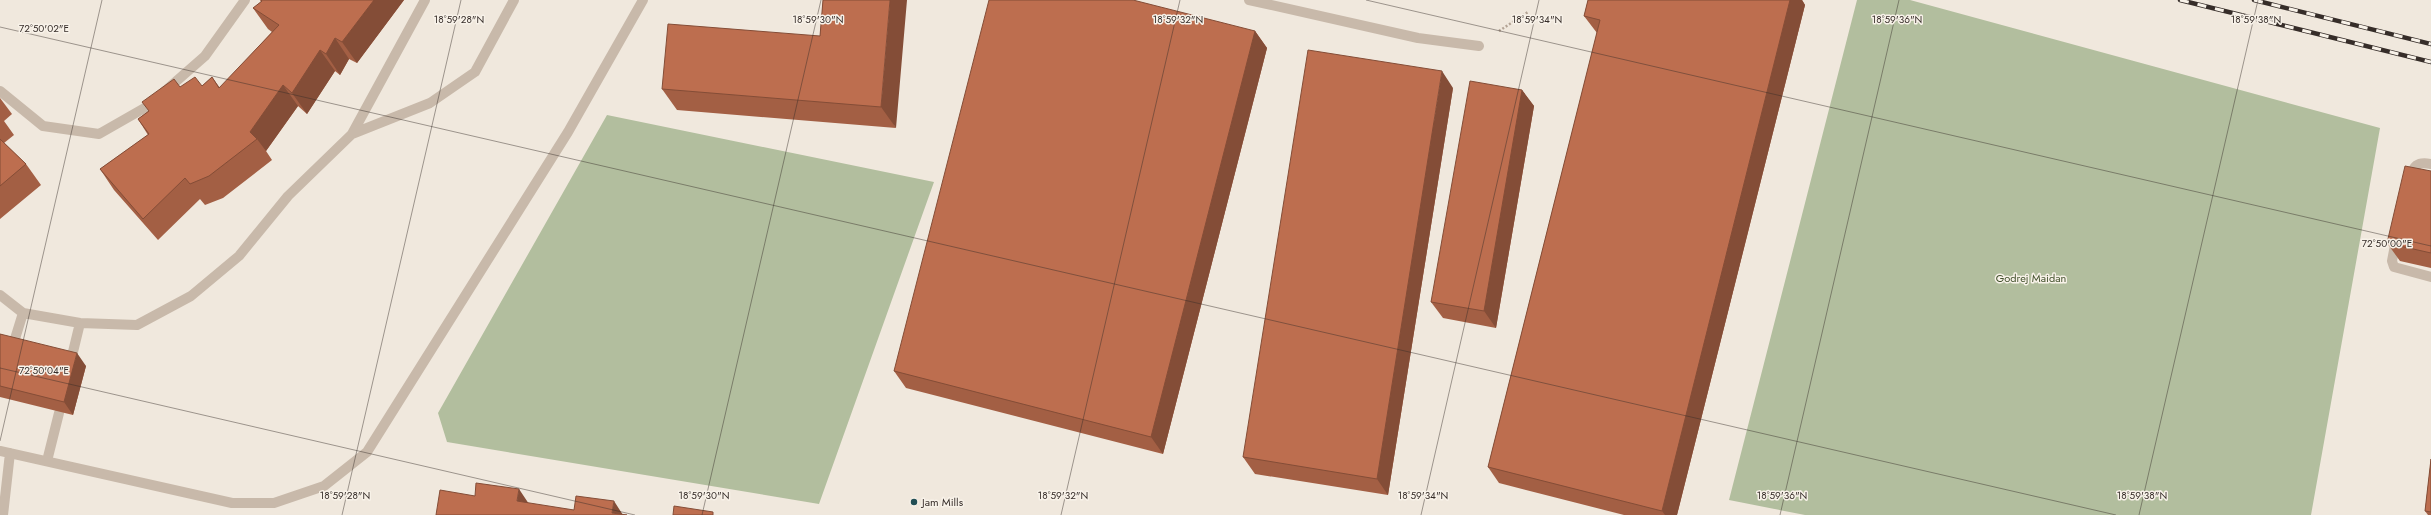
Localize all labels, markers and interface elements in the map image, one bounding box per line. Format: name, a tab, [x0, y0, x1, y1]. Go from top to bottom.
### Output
text: 18°59'28"N	[434, 12, 484, 27]
text: 18°59'30"N	[793, 12, 843, 27]
text: 18°59'32"N	[1153, 12, 1203, 27]
text: 18°59'34"N	[1512, 12, 1562, 27]
text: 18°59'36"N	[1872, 12, 1922, 27]
text: 18°59'38"N	[2231, 12, 2281, 27]
text: 72°50'02"E	[19, 21, 69, 36]
text: 72°50'00"E	[2362, 236, 2412, 251]
park label: Godrej Maidan	[1996, 270, 2066, 286]
text: 72°50'04"E	[19, 363, 69, 378]
text: 18°59'28"N	[320, 488, 370, 503]
text: 18°59'30"N	[679, 488, 729, 503]
text: 18°59'32"N	[1038, 488, 1088, 503]
text: 18°59'34"N	[1398, 488, 1448, 503]
text: 18°59'36"N	[1757, 488, 1807, 503]
text: 18°59'38"N	[2117, 488, 2167, 503]
place label: Jam Mills	[920, 494, 964, 510]
marker: Jam Mills	[909, 497, 919, 507]

